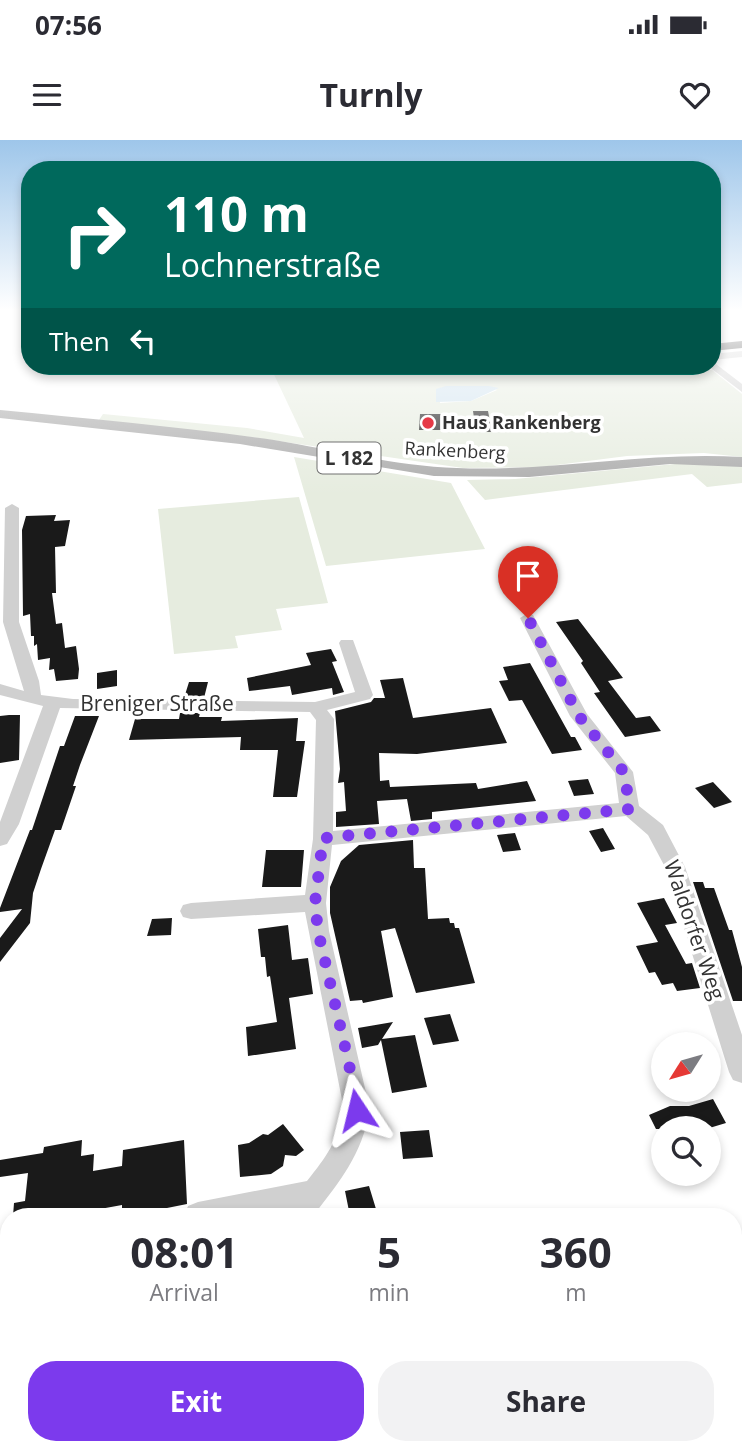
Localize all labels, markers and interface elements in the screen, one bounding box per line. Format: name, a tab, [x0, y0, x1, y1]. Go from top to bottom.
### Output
text: 07:56	[35, 7, 102, 43]
text: Turnly	[319, 73, 423, 116]
icon: menu	[28, 76, 66, 114]
icon: heart	[676, 76, 714, 114]
text: 110 m	[164, 180, 309, 246]
icon: right	[49, 189, 140, 280]
text: Lochnerstraße	[164, 243, 381, 286]
icon: left	[124, 322, 162, 360]
text: Then	[49, 323, 110, 359]
place label: Haus Rankenberg	[442, 410, 601, 434]
marker: Haus Rankenberg	[420, 415, 436, 431]
street label: Rankenberg	[404, 435, 506, 465]
road number: L 182	[318, 442, 380, 474]
pin	[498, 546, 558, 618]
icon: arrive	[509, 557, 547, 595]
street label: Breniger Straße	[80, 689, 234, 717]
street label: Waldorfer Weg	[658, 856, 732, 1003]
north arrow	[651, 1032, 721, 1102]
map controls	[651, 1032, 721, 1186]
position arrow	[320, 1073, 394, 1147]
button: search	[651, 1116, 721, 1186]
text: 08:01	[130, 1223, 238, 1280]
text: 5	[377, 1223, 401, 1280]
text: 360	[540, 1223, 612, 1280]
text: Arrival	[150, 1276, 219, 1308]
text: min	[368, 1276, 410, 1308]
text: m	[565, 1276, 586, 1308]
button: Exit	[28, 1361, 364, 1441]
button: Share	[378, 1361, 714, 1441]

